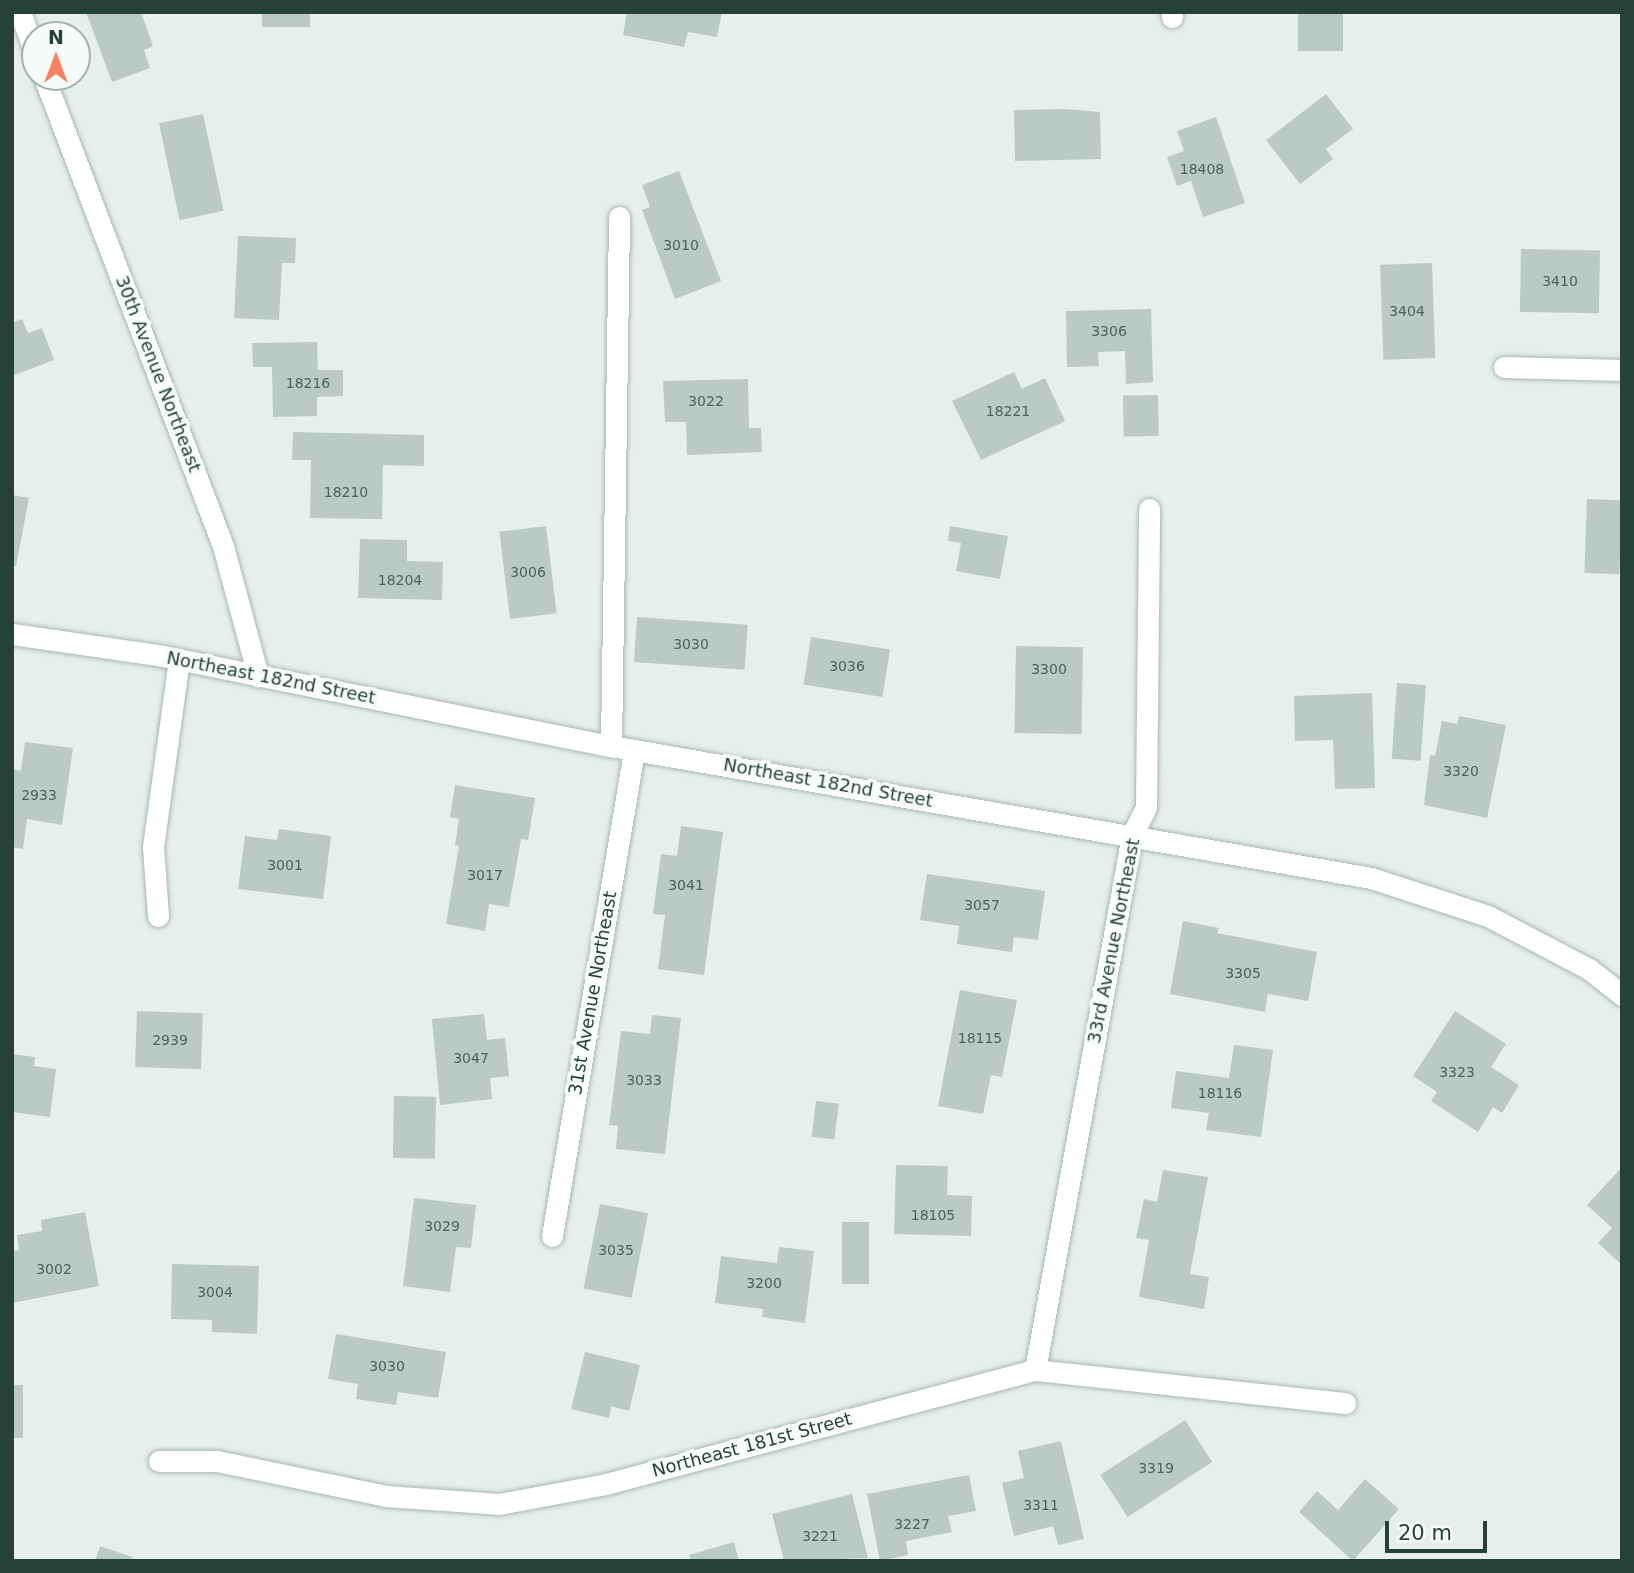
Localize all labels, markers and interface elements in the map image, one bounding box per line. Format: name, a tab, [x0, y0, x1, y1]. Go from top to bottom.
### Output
north arrow	[21, 21, 91, 91]
text: N	[48, 26, 64, 48]
house number: 18408	[1180, 161, 1224, 177]
house number: 3010	[663, 237, 699, 253]
street label: 30th Avenue Northeast	[111, 273, 205, 475]
house number: 3410	[1542, 273, 1578, 289]
house number: 3404	[1389, 303, 1425, 319]
house number: 3306	[1091, 323, 1127, 339]
house number: 18216	[286, 375, 330, 391]
house number: 3022	[688, 393, 724, 409]
house number: 18221	[986, 403, 1030, 419]
house number: 18210	[324, 484, 368, 500]
house number: 3006	[510, 564, 546, 580]
house number: 18204	[378, 572, 422, 588]
house number: 3030	[673, 636, 709, 652]
street label: Northeast 182nd Street	[165, 647, 377, 709]
house number: 3036	[829, 658, 865, 674]
house number: 3300	[1031, 661, 1067, 677]
street label: Northeast 182nd Street	[722, 754, 934, 812]
house number: 3320	[1443, 763, 1479, 779]
house number: 2933	[21, 787, 57, 803]
street label: 33rd Avenue Northeast	[1083, 837, 1145, 1045]
house number: 3001	[267, 857, 303, 873]
house number: 3017	[467, 867, 503, 883]
house number: 3041	[668, 877, 704, 893]
street label: 31st Avenue Northeast	[564, 889, 622, 1097]
house number: 3057	[964, 897, 1000, 913]
house number: 3305	[1225, 965, 1261, 981]
house number: 18115	[958, 1030, 1002, 1046]
house number: 2939	[152, 1032, 188, 1048]
house number: 3047	[453, 1050, 489, 1066]
house number: 3323	[1439, 1064, 1475, 1080]
house number: 3033	[626, 1072, 662, 1088]
house number: 18116	[1198, 1085, 1242, 1101]
house number: 18105	[911, 1207, 955, 1223]
house number: 3029	[424, 1218, 460, 1234]
house number: 3035	[598, 1242, 634, 1258]
house number: 3002	[36, 1261, 72, 1277]
house number: 3200	[746, 1275, 782, 1291]
house number: 3004	[197, 1284, 233, 1300]
house number: 3030	[369, 1358, 405, 1374]
street label: Northeast 181st Street	[650, 1408, 854, 1482]
house number: 3319	[1138, 1460, 1174, 1476]
house number: 3311	[1023, 1497, 1059, 1513]
scale bar	[1389, 1506, 1490, 1550]
house number: 3227	[894, 1516, 930, 1532]
text: 20 m	[1398, 1521, 1452, 1545]
house number: 3221	[802, 1528, 838, 1544]

